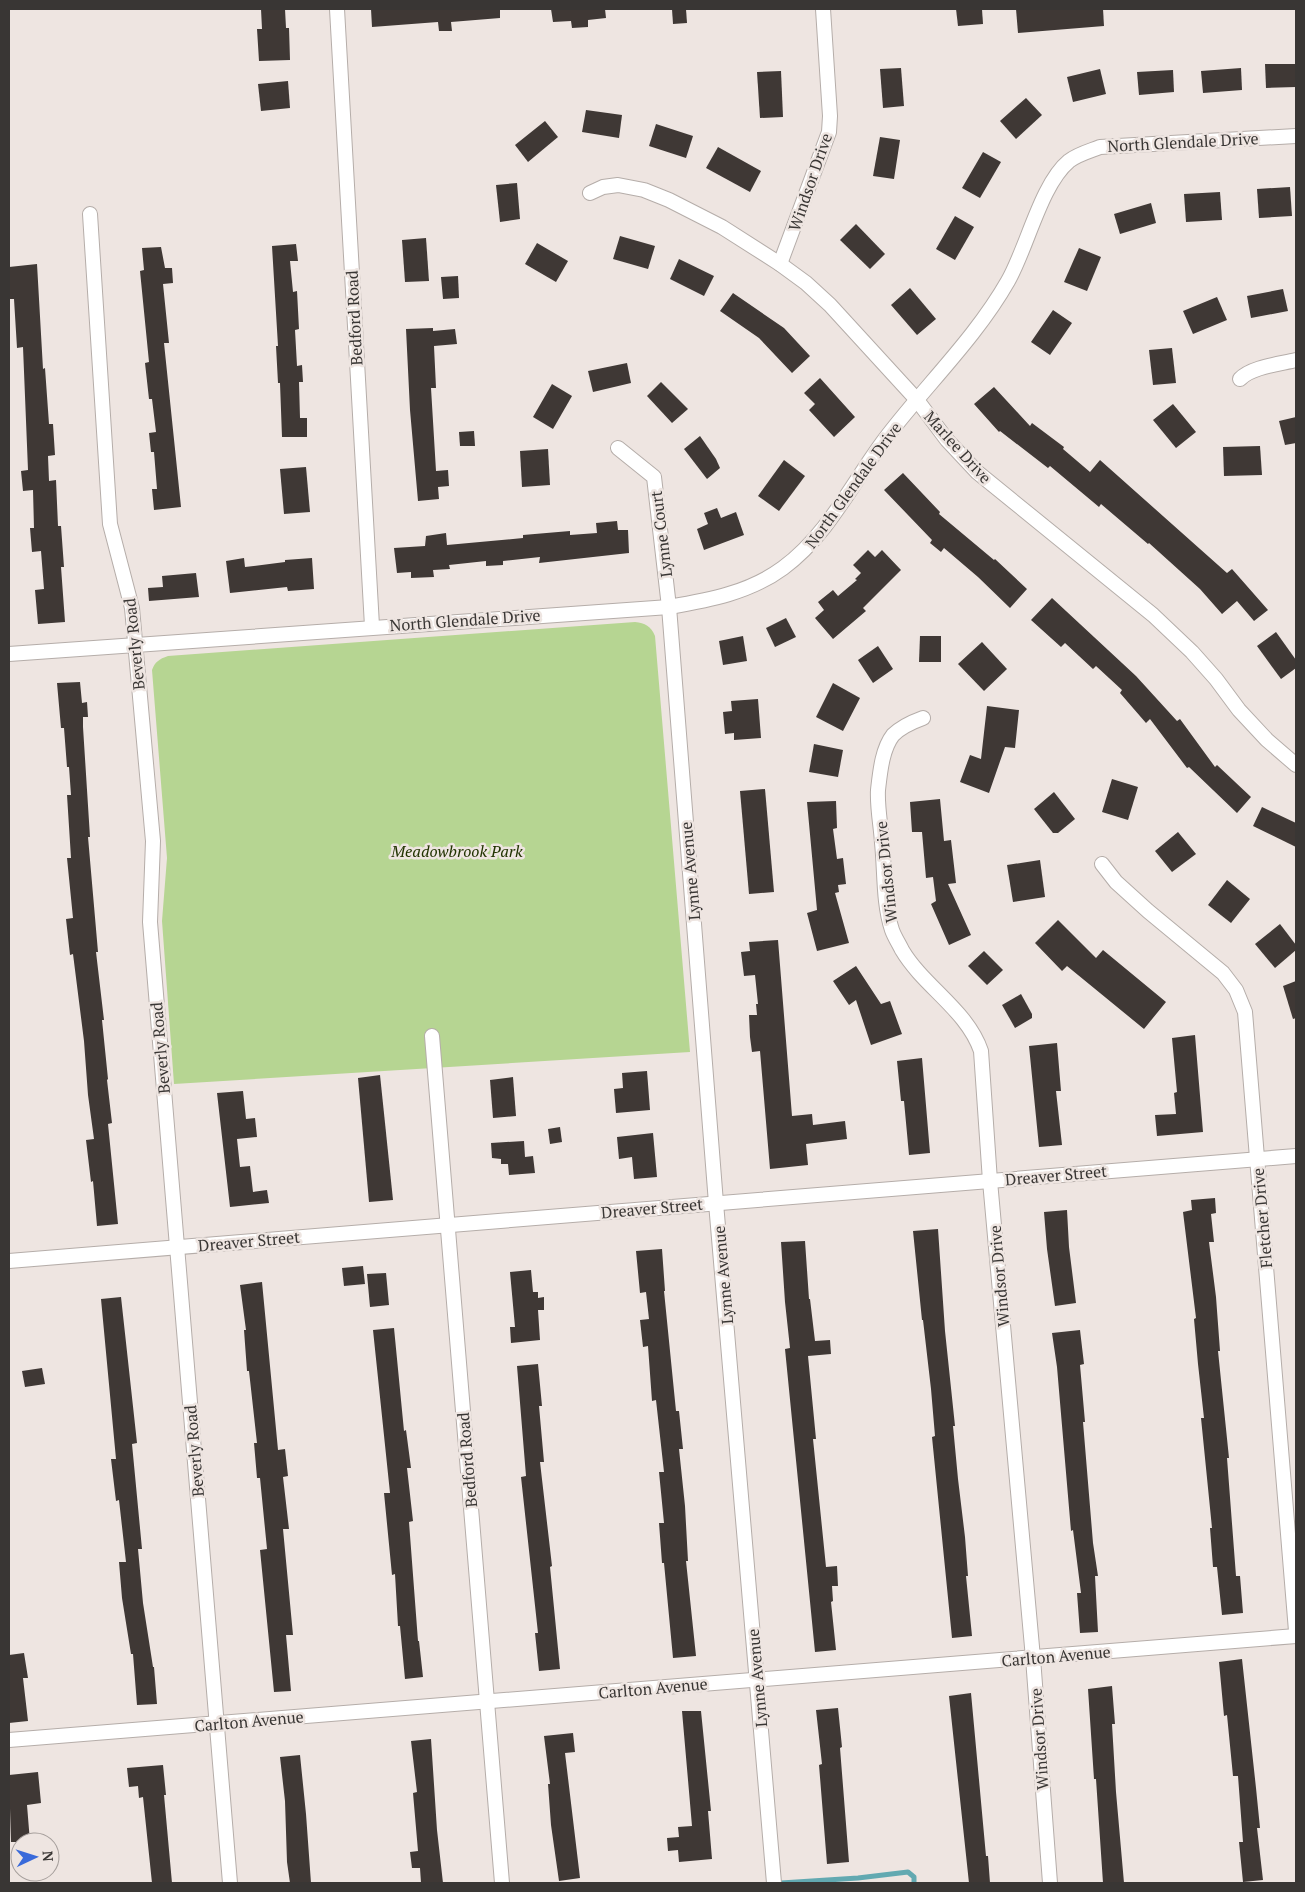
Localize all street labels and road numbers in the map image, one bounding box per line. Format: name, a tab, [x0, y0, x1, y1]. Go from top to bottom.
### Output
street label: North Glendale Drive	[1107, 127, 1259, 157]
street label: Windsor Drive	[783, 130, 837, 234]
street label: Bedford Road	[341, 270, 367, 366]
street label: Marlee Drive	[919, 406, 997, 488]
street label: North Glendale Drive	[800, 417, 906, 553]
street label: Lynne Court	[645, 489, 677, 579]
street label: Beverly Road	[118, 597, 150, 691]
street label: North Glendale Drive	[389, 604, 541, 636]
street label: Windsor Drive	[870, 820, 902, 924]
street label: Lynne Avenue	[675, 821, 705, 921]
street label: Beverly Road	[145, 1001, 175, 1095]
street label: Dreaver Street	[1004, 1160, 1108, 1190]
street label: Fletcher Drive	[1247, 1167, 1277, 1269]
street label: Dreaver Street	[600, 1193, 704, 1223]
street label: Windsor Drive	[984, 1224, 1014, 1328]
street label: Lynne Avenue	[708, 1225, 738, 1325]
street label: Dreaver Street	[197, 1226, 301, 1256]
street label: Beverly Road	[179, 1404, 209, 1498]
street label: Bedford Road	[452, 1411, 482, 1508]
street label: Lynne Avenue	[742, 1628, 772, 1728]
street label: Carlton Avenue	[1000, 1640, 1112, 1672]
street label: Carlton Avenue	[597, 1672, 709, 1704]
street label: Windsor Drive	[1024, 1687, 1054, 1791]
street label: Carlton Avenue	[193, 1705, 305, 1737]

